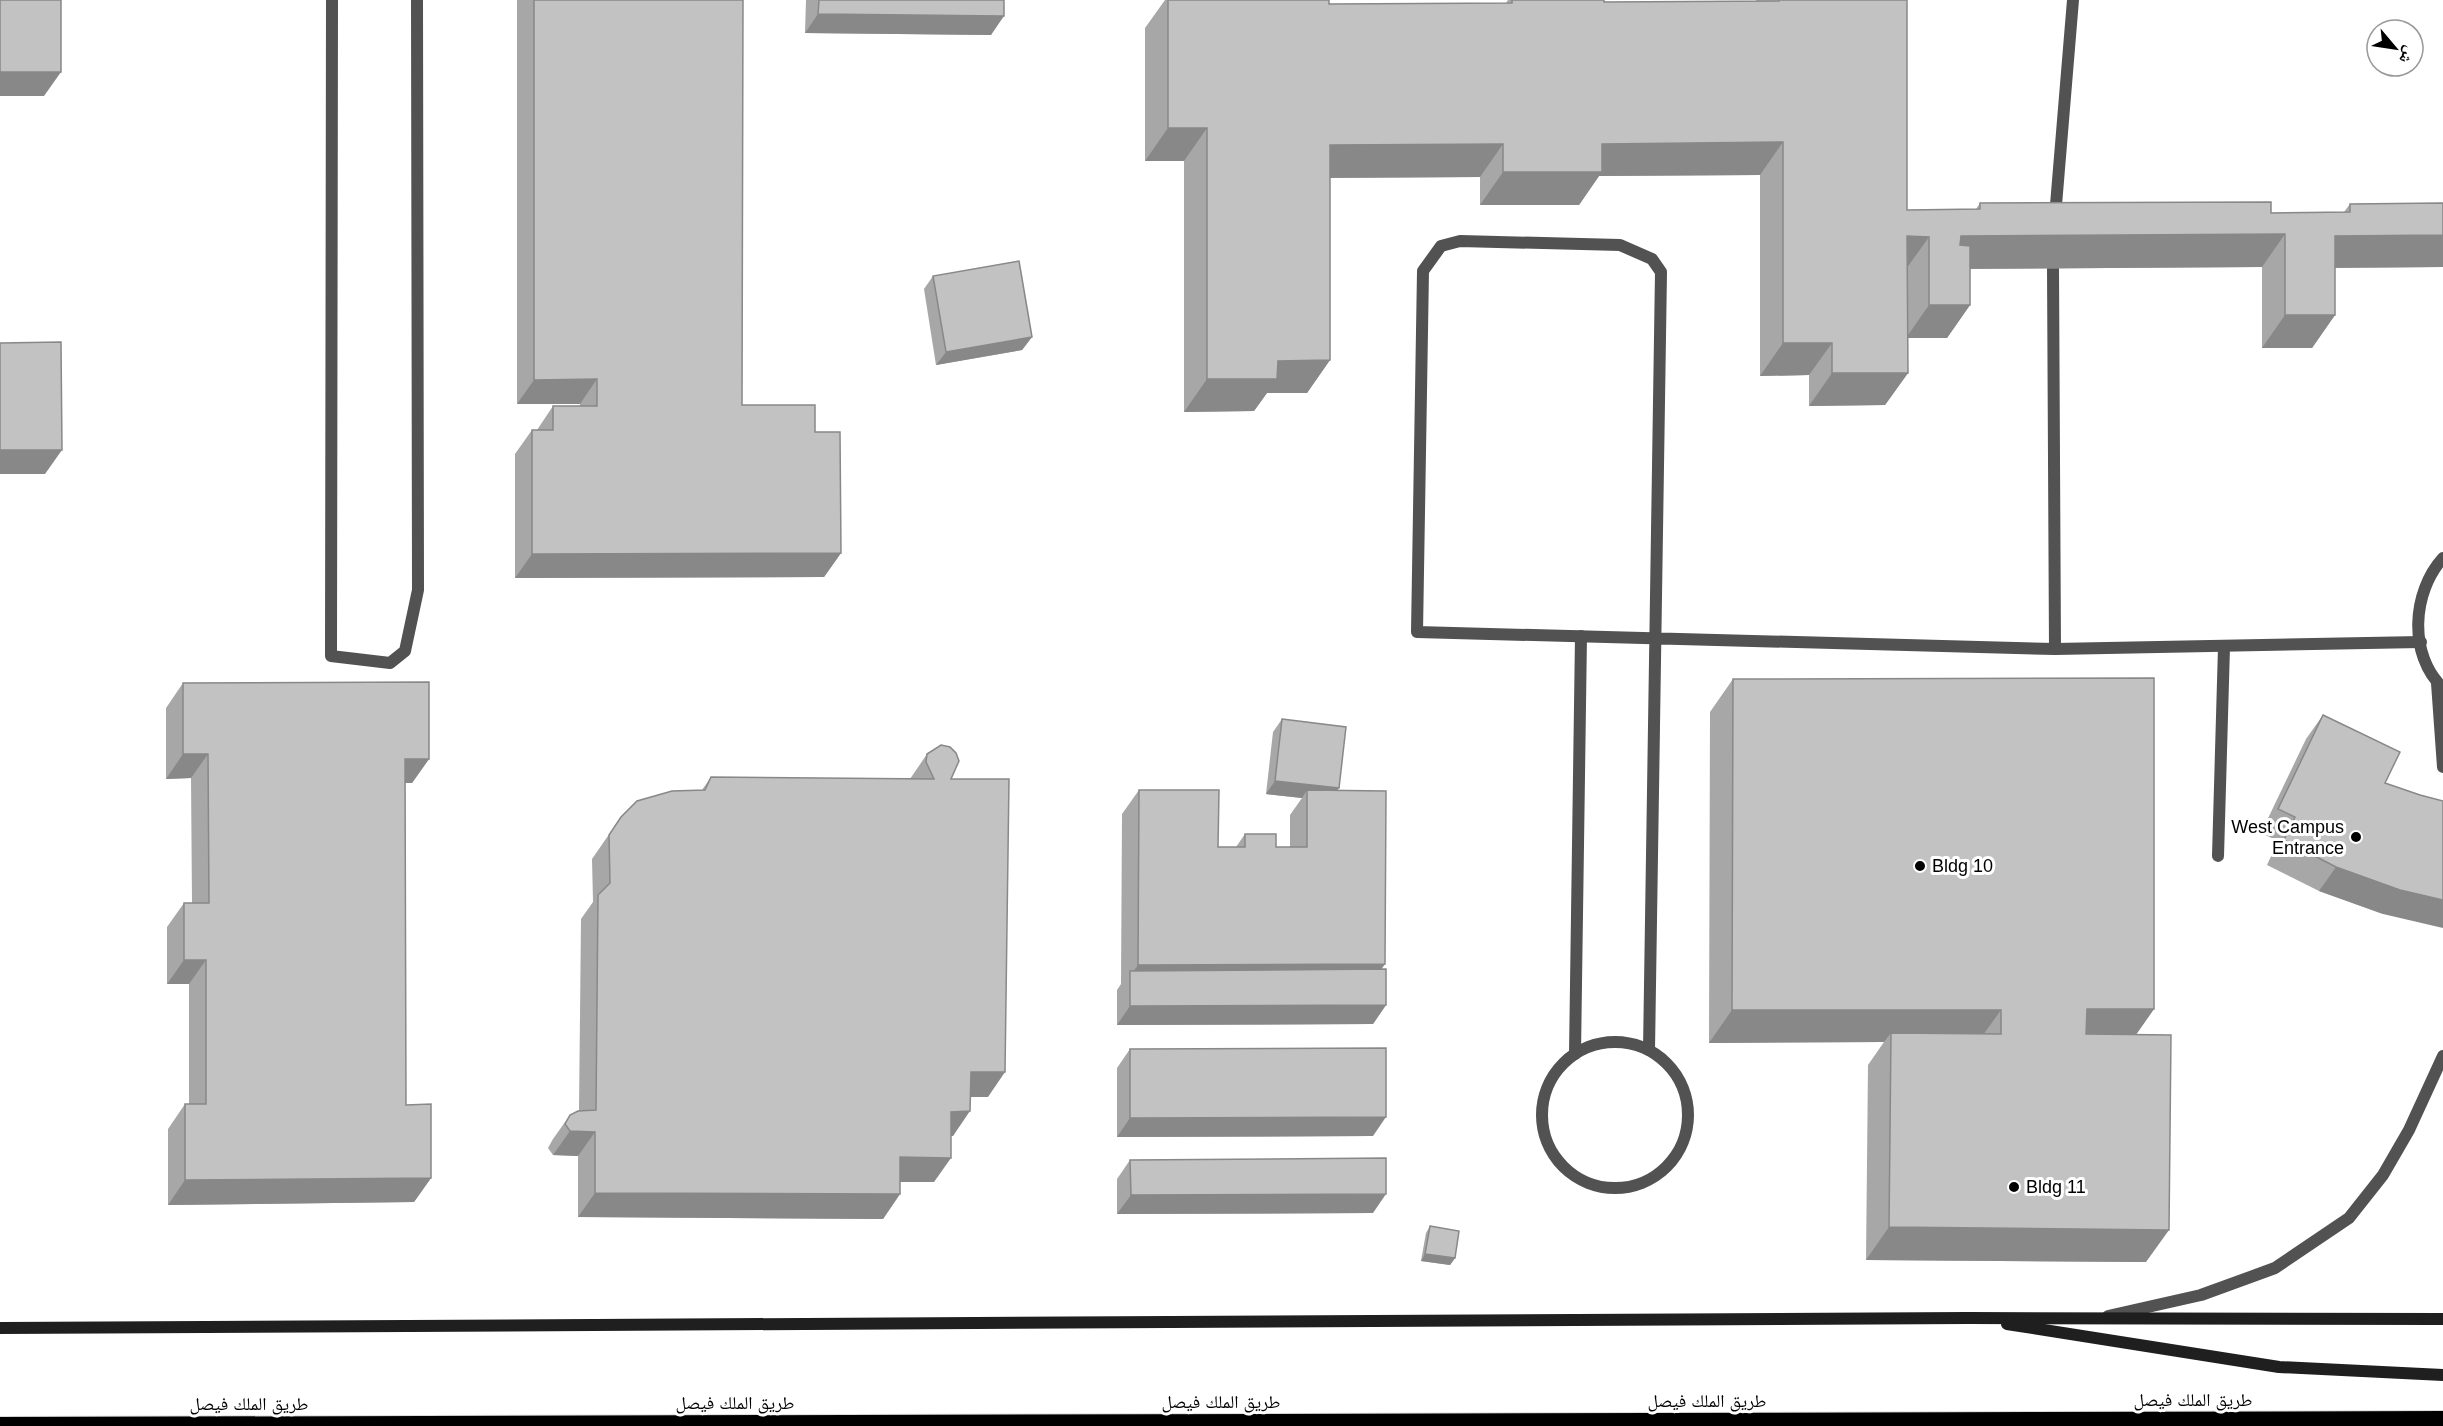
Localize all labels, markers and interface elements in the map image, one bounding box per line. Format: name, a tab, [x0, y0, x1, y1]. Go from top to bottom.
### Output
north arrow	[2365, 18, 2425, 78]
text: ش	[2395, 43, 2419, 67]
place label: West Campus Entrance	[2231, 817, 2344, 858]
marker: West Campus Entrance	[2349, 830, 2363, 844]
place label: Bldg 10	[1932, 856, 1993, 876]
marker: Bldg 10	[1913, 859, 1927, 873]
place label: Bldg 11	[2026, 1177, 2086, 1197]
marker: Bldg 11	[2007, 1180, 2021, 1194]
street label: طريق الملك فيصل	[2134, 1390, 2252, 1411]
street label: طريق الملك فيصل	[1648, 1391, 1766, 1412]
street label: طريق الملك فيصل	[1162, 1392, 1280, 1413]
street label: طريق الملك فيصل	[676, 1393, 794, 1414]
street label: طريق الملك فيصل	[190, 1394, 308, 1415]

